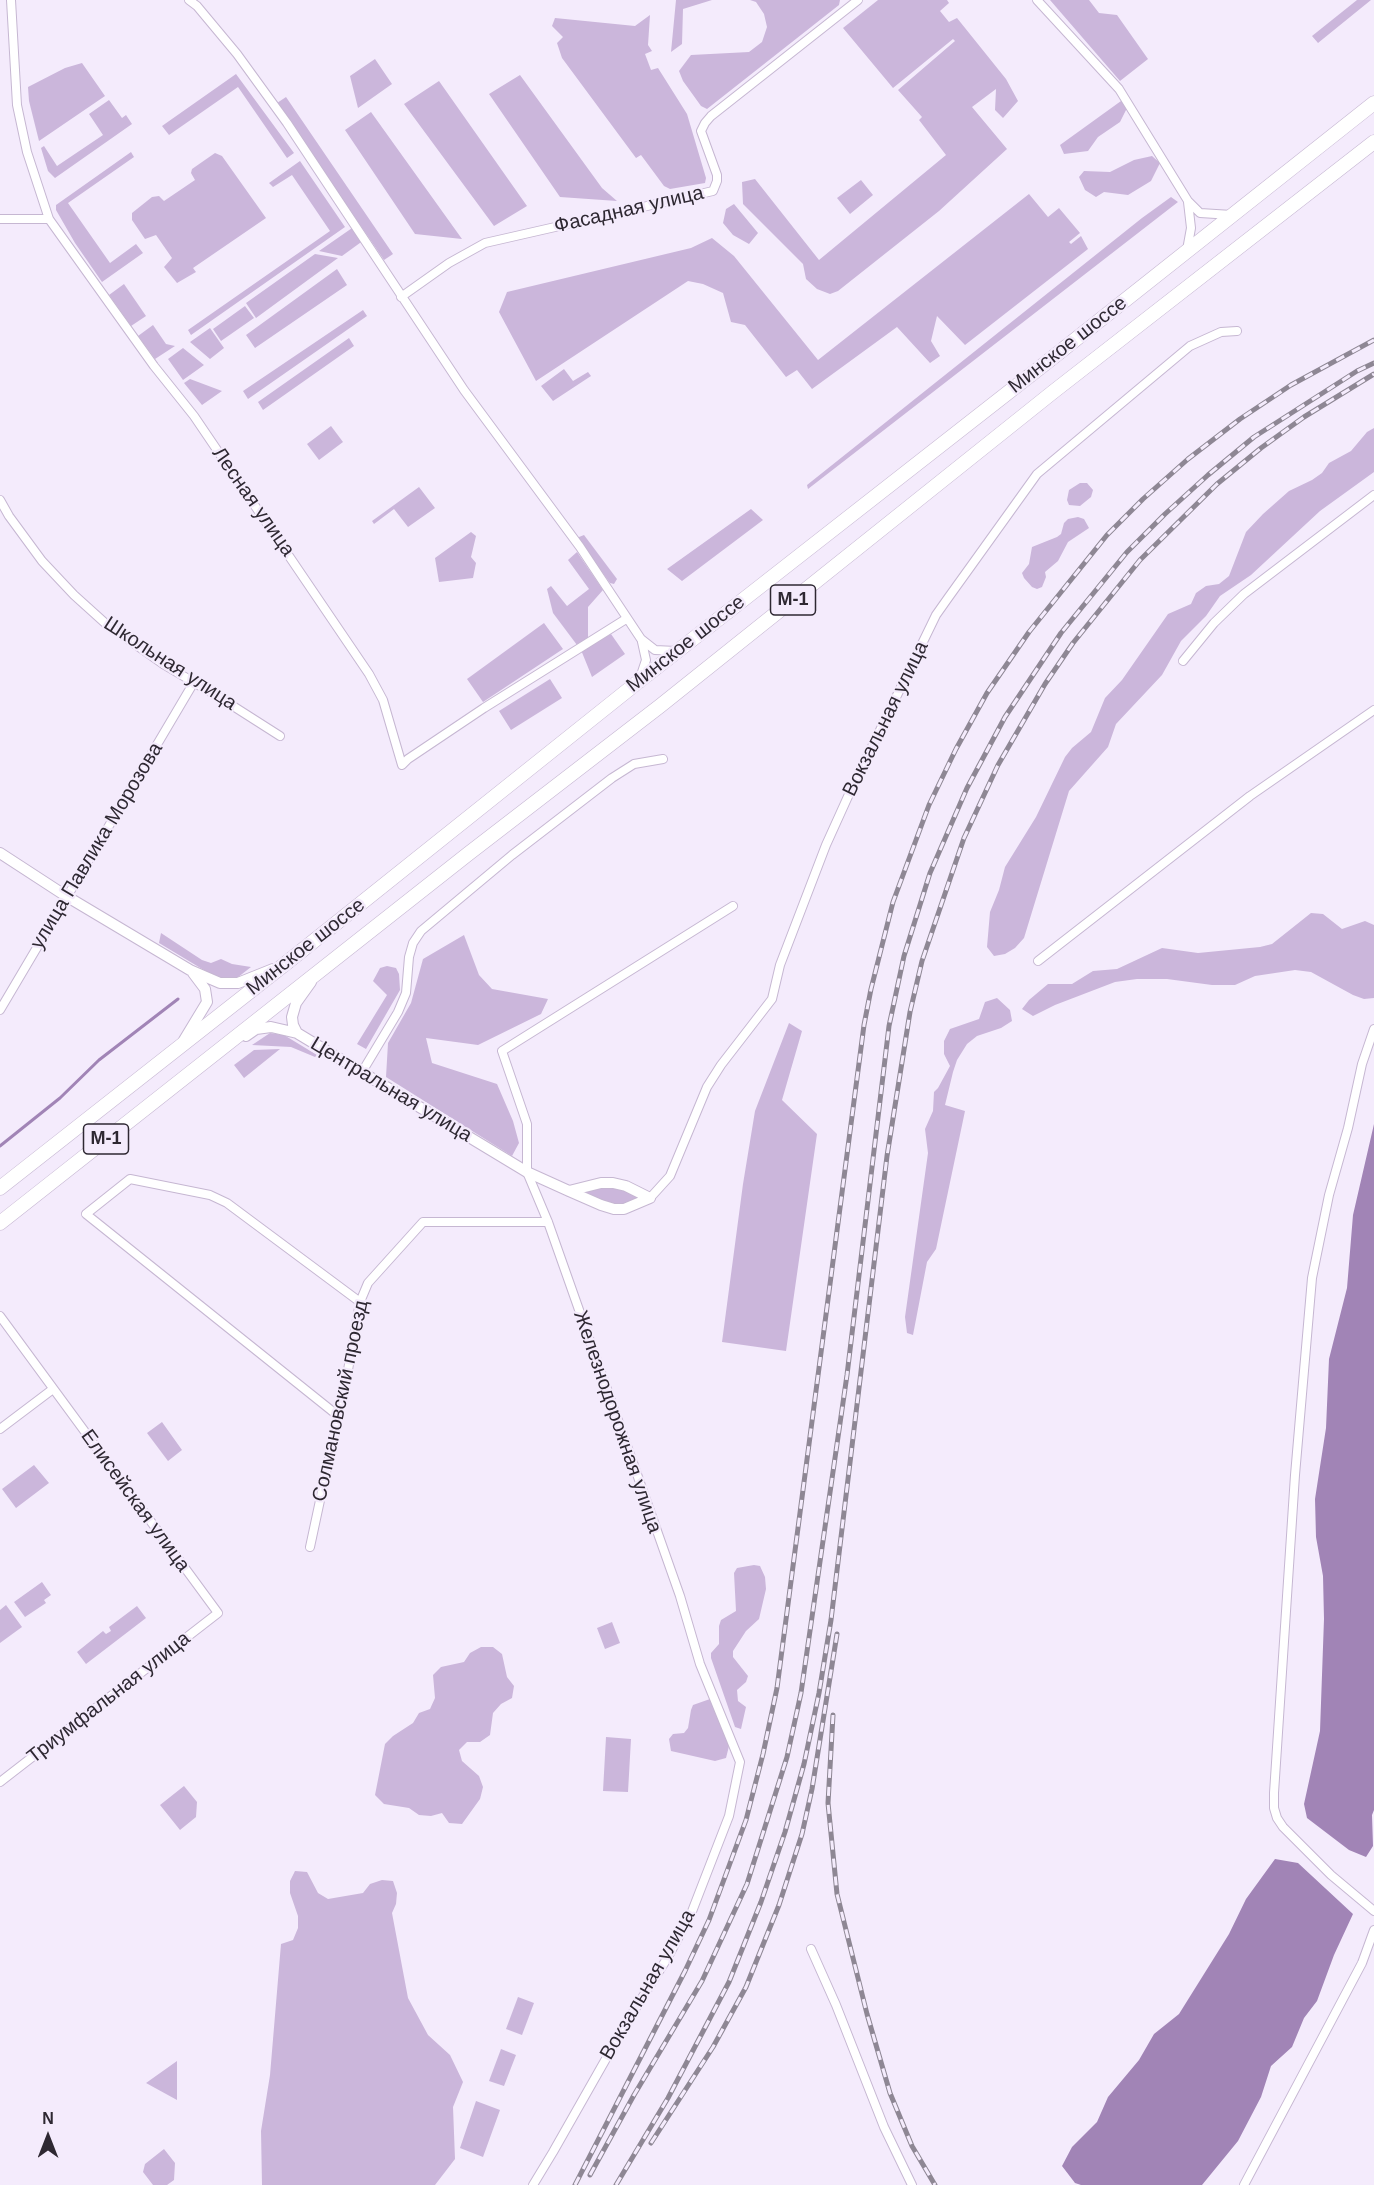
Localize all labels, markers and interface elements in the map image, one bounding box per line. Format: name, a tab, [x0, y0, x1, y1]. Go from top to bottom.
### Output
street label: Фасадная улица	[552, 181, 706, 239]
street label: Минское шоссе	[1004, 291, 1132, 399]
street label: Лесная улица	[207, 443, 299, 561]
road number: М-1	[770, 585, 816, 615]
street label: Минское шоссе	[622, 590, 750, 698]
street label: Школьная улица	[99, 612, 241, 716]
street label: Вокзальная улица	[838, 638, 934, 800]
street label: улица Павлика Морозова	[26, 738, 168, 954]
street label: Минское шоссе	[242, 893, 370, 1001]
street label: Центральная улица	[306, 1032, 476, 1148]
road number: М-1	[84, 1124, 128, 1154]
street label: Солмановский проезд	[308, 1298, 374, 1504]
street label: Железнодорожная улица	[568, 1308, 666, 1536]
street label: Елисейская улица	[75, 1425, 195, 1577]
street label: Триумфальная улица	[23, 1627, 195, 1769]
street label: Вокзальная улица	[595, 1906, 701, 2064]
north arrow	[18, 2107, 78, 2167]
text: N	[42, 2110, 54, 2127]

